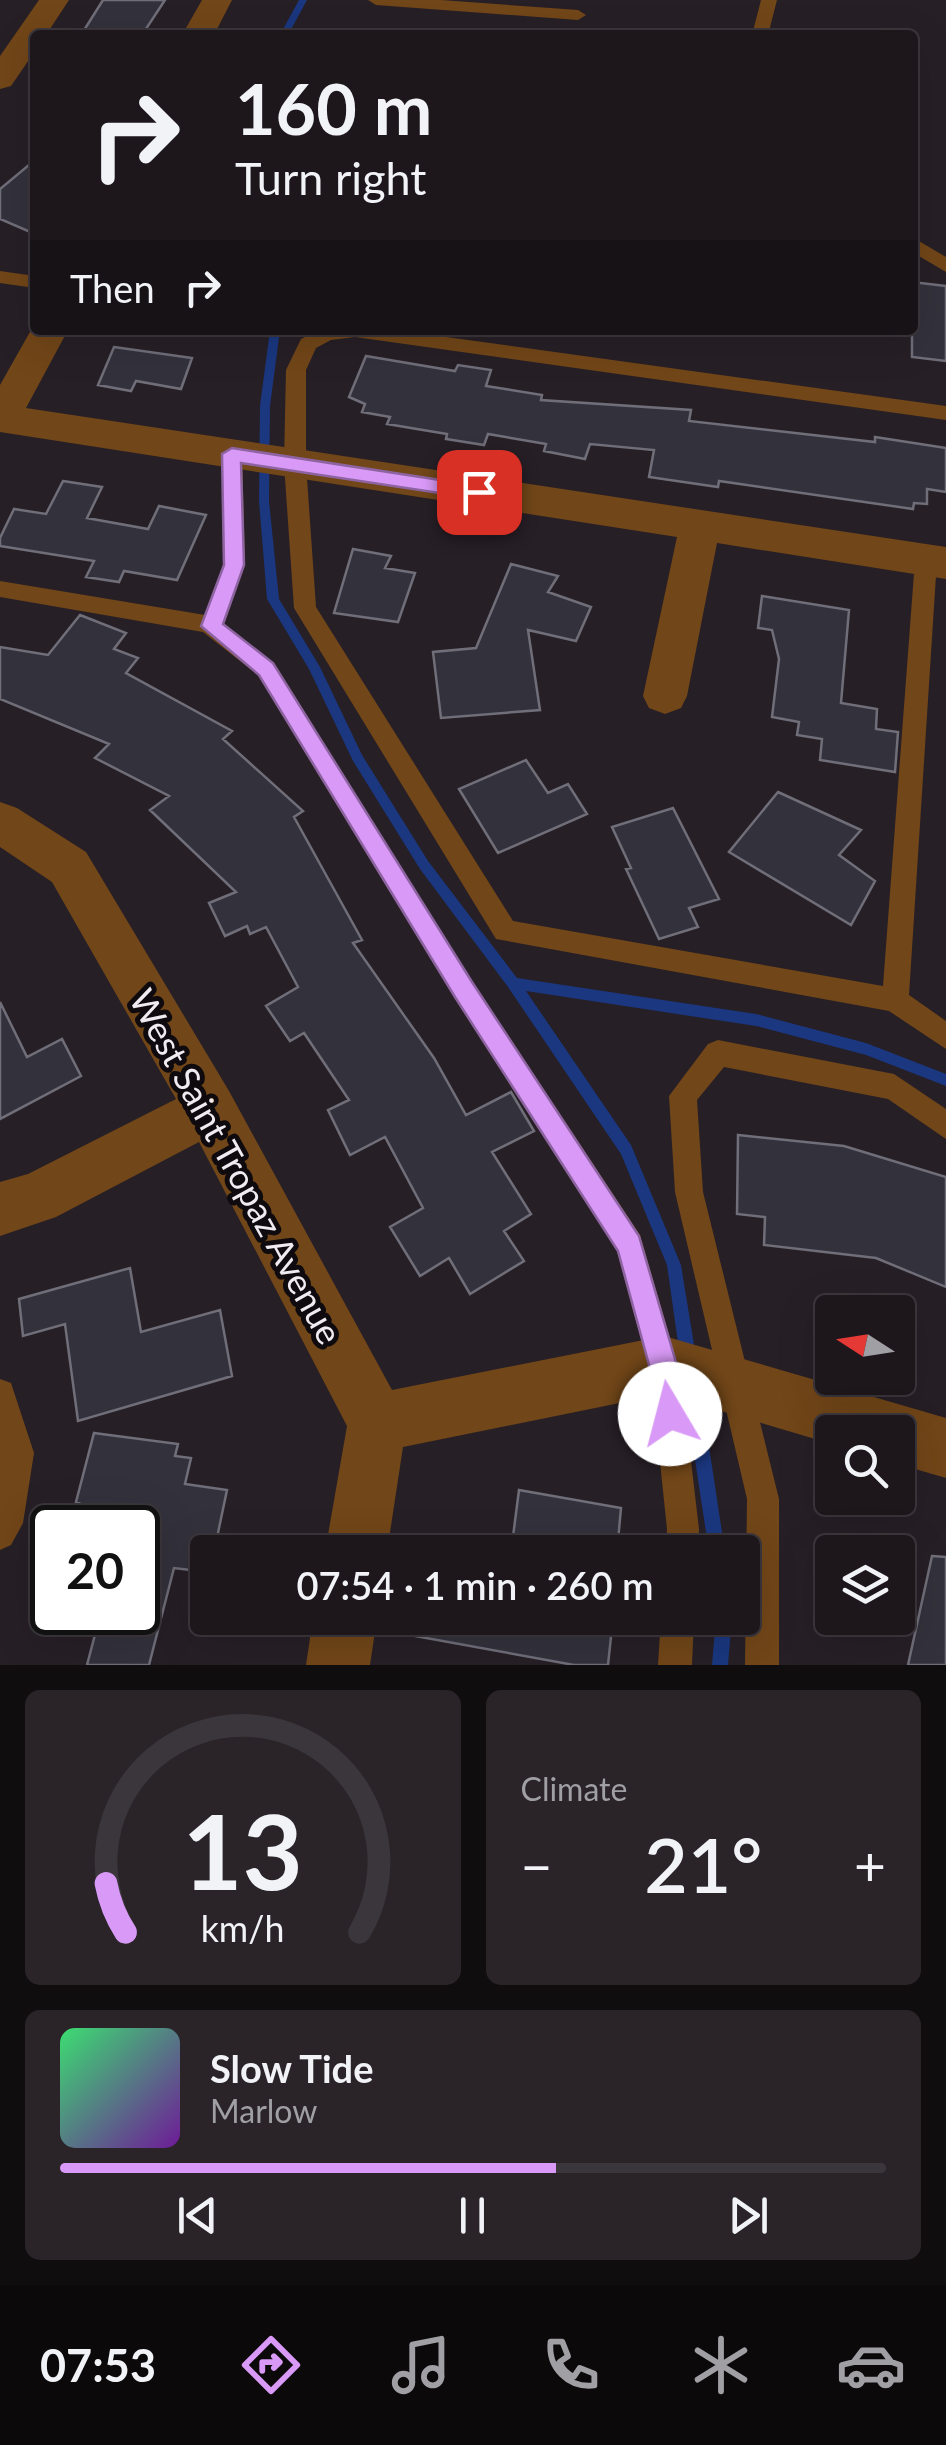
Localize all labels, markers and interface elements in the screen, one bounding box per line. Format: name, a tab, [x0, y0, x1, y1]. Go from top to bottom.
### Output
text: 160 m	[235, 66, 432, 150]
icon: right	[70, 70, 200, 200]
text: Turn right	[235, 151, 426, 205]
icon: right	[175, 260, 230, 315]
text: Then	[70, 265, 155, 311]
pin	[437, 450, 522, 535]
icon: arrive	[452, 465, 507, 520]
street label: West Saint Tropaz Avenue	[122, 981, 352, 1351]
north arrow	[815, 1295, 915, 1395]
map controls	[815, 1295, 915, 1635]
position arrow	[618, 1362, 722, 1466]
button: search	[815, 1415, 915, 1515]
speed limit sign: 20	[30, 1505, 160, 1635]
button: layers	[815, 1535, 915, 1635]
text: 07:54 · 1 min · 260 m	[297, 1562, 653, 1608]
text: Climate	[521, 1769, 627, 1808]
text: 13	[182, 1787, 303, 1912]
text: 21°	[644, 1819, 762, 1909]
text: −	[521, 1832, 552, 1898]
text: +	[854, 1832, 886, 1898]
text: km/h	[201, 1907, 285, 1950]
text: Slow Tide	[210, 2045, 373, 2091]
text: Marlow	[210, 2091, 317, 2130]
icon: previous	[170, 2188, 225, 2243]
icon: pause	[445, 2188, 500, 2243]
icon: next	[721, 2188, 776, 2243]
icon: directions	[236, 2330, 306, 2400]
icon: music	[386, 2330, 456, 2400]
icon: phone	[536, 2330, 606, 2400]
icon: climate	[686, 2330, 756, 2400]
icon: car	[836, 2330, 906, 2400]
text: 07:53	[40, 2338, 156, 2392]

